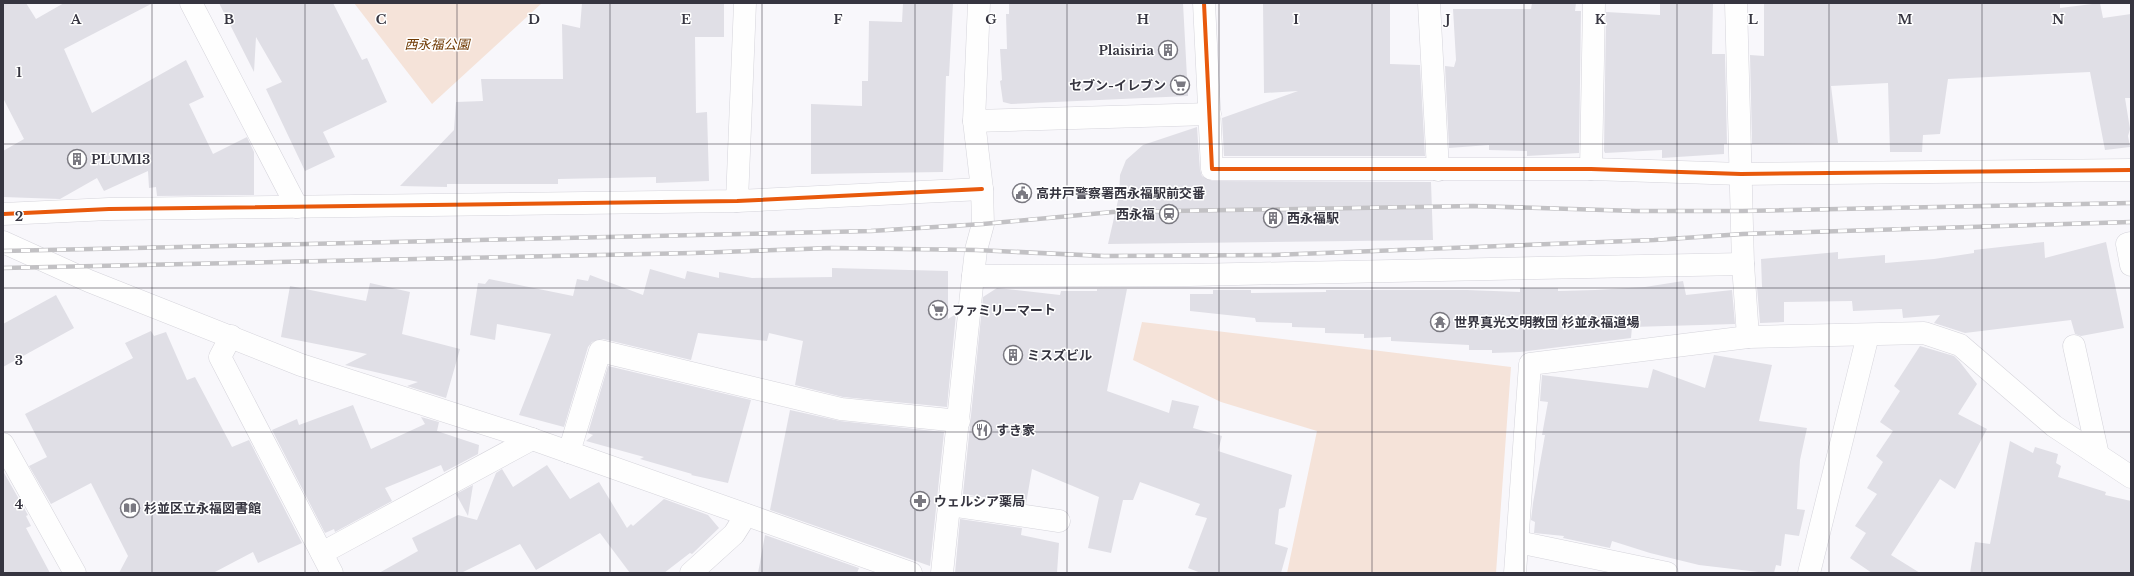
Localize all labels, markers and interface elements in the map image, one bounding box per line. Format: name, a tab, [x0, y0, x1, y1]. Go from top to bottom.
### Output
text: A	[70, 11, 82, 28]
text: B	[224, 11, 234, 28]
text: C	[376, 11, 387, 28]
text: D	[528, 11, 540, 28]
text: E	[681, 11, 691, 28]
text: F	[834, 11, 843, 28]
text: G	[985, 11, 997, 28]
text: H	[1137, 11, 1149, 28]
text: I	[1293, 11, 1299, 28]
text: J	[1442, 11, 1451, 28]
text: K	[1595, 11, 1606, 28]
text: L	[1748, 11, 1758, 28]
text: M	[1898, 11, 1913, 28]
text: N	[2052, 11, 2064, 28]
park label: 西永福公園	[404, 36, 471, 53]
building icon: Plaisiria	[1157, 39, 1179, 61]
place label: Plaisiria	[1099, 42, 1155, 59]
text: 1	[16, 64, 22, 81]
supermarket icon: セブン-イレブン	[1169, 74, 1191, 96]
place label: セブン-イレブン	[1069, 77, 1166, 94]
building icon: PLUM13	[66, 148, 88, 170]
place label: PLUM13	[91, 151, 150, 168]
public building icon: 高井戸警察署西永福駅前交番	[1011, 182, 1033, 204]
place label: 高井戸警察署西永福駅前交番	[1036, 185, 1205, 202]
station icon: 西永福	[1158, 203, 1180, 225]
place label: 西永福	[1116, 206, 1155, 223]
building icon: 西永福駅	[1262, 207, 1284, 229]
text: 2	[15, 208, 23, 225]
place label: 西永福駅	[1287, 210, 1339, 227]
supermarket icon: ファミリーマート	[927, 299, 949, 321]
place label: ファミリーマート	[952, 302, 1056, 319]
temple icon: 世界真光文明教団 杉並永福道場	[1429, 311, 1451, 333]
place label: 世界真光文明教団 杉並永福道場	[1454, 314, 1639, 331]
building icon: ミスズビル	[1002, 344, 1024, 366]
place label: ミスズビル	[1027, 347, 1092, 364]
text: 3	[15, 352, 23, 369]
restaurant icon: すき家	[971, 419, 993, 441]
place label: すき家	[996, 422, 1035, 439]
pharmacy icon: ウェルシア薬局	[909, 490, 931, 512]
place label: ウェルシア薬局	[934, 493, 1025, 510]
text: 4	[15, 496, 24, 513]
library icon: 杉並区立永福図書館	[119, 497, 141, 519]
place label: 杉並区立永福図書館	[144, 500, 261, 517]

